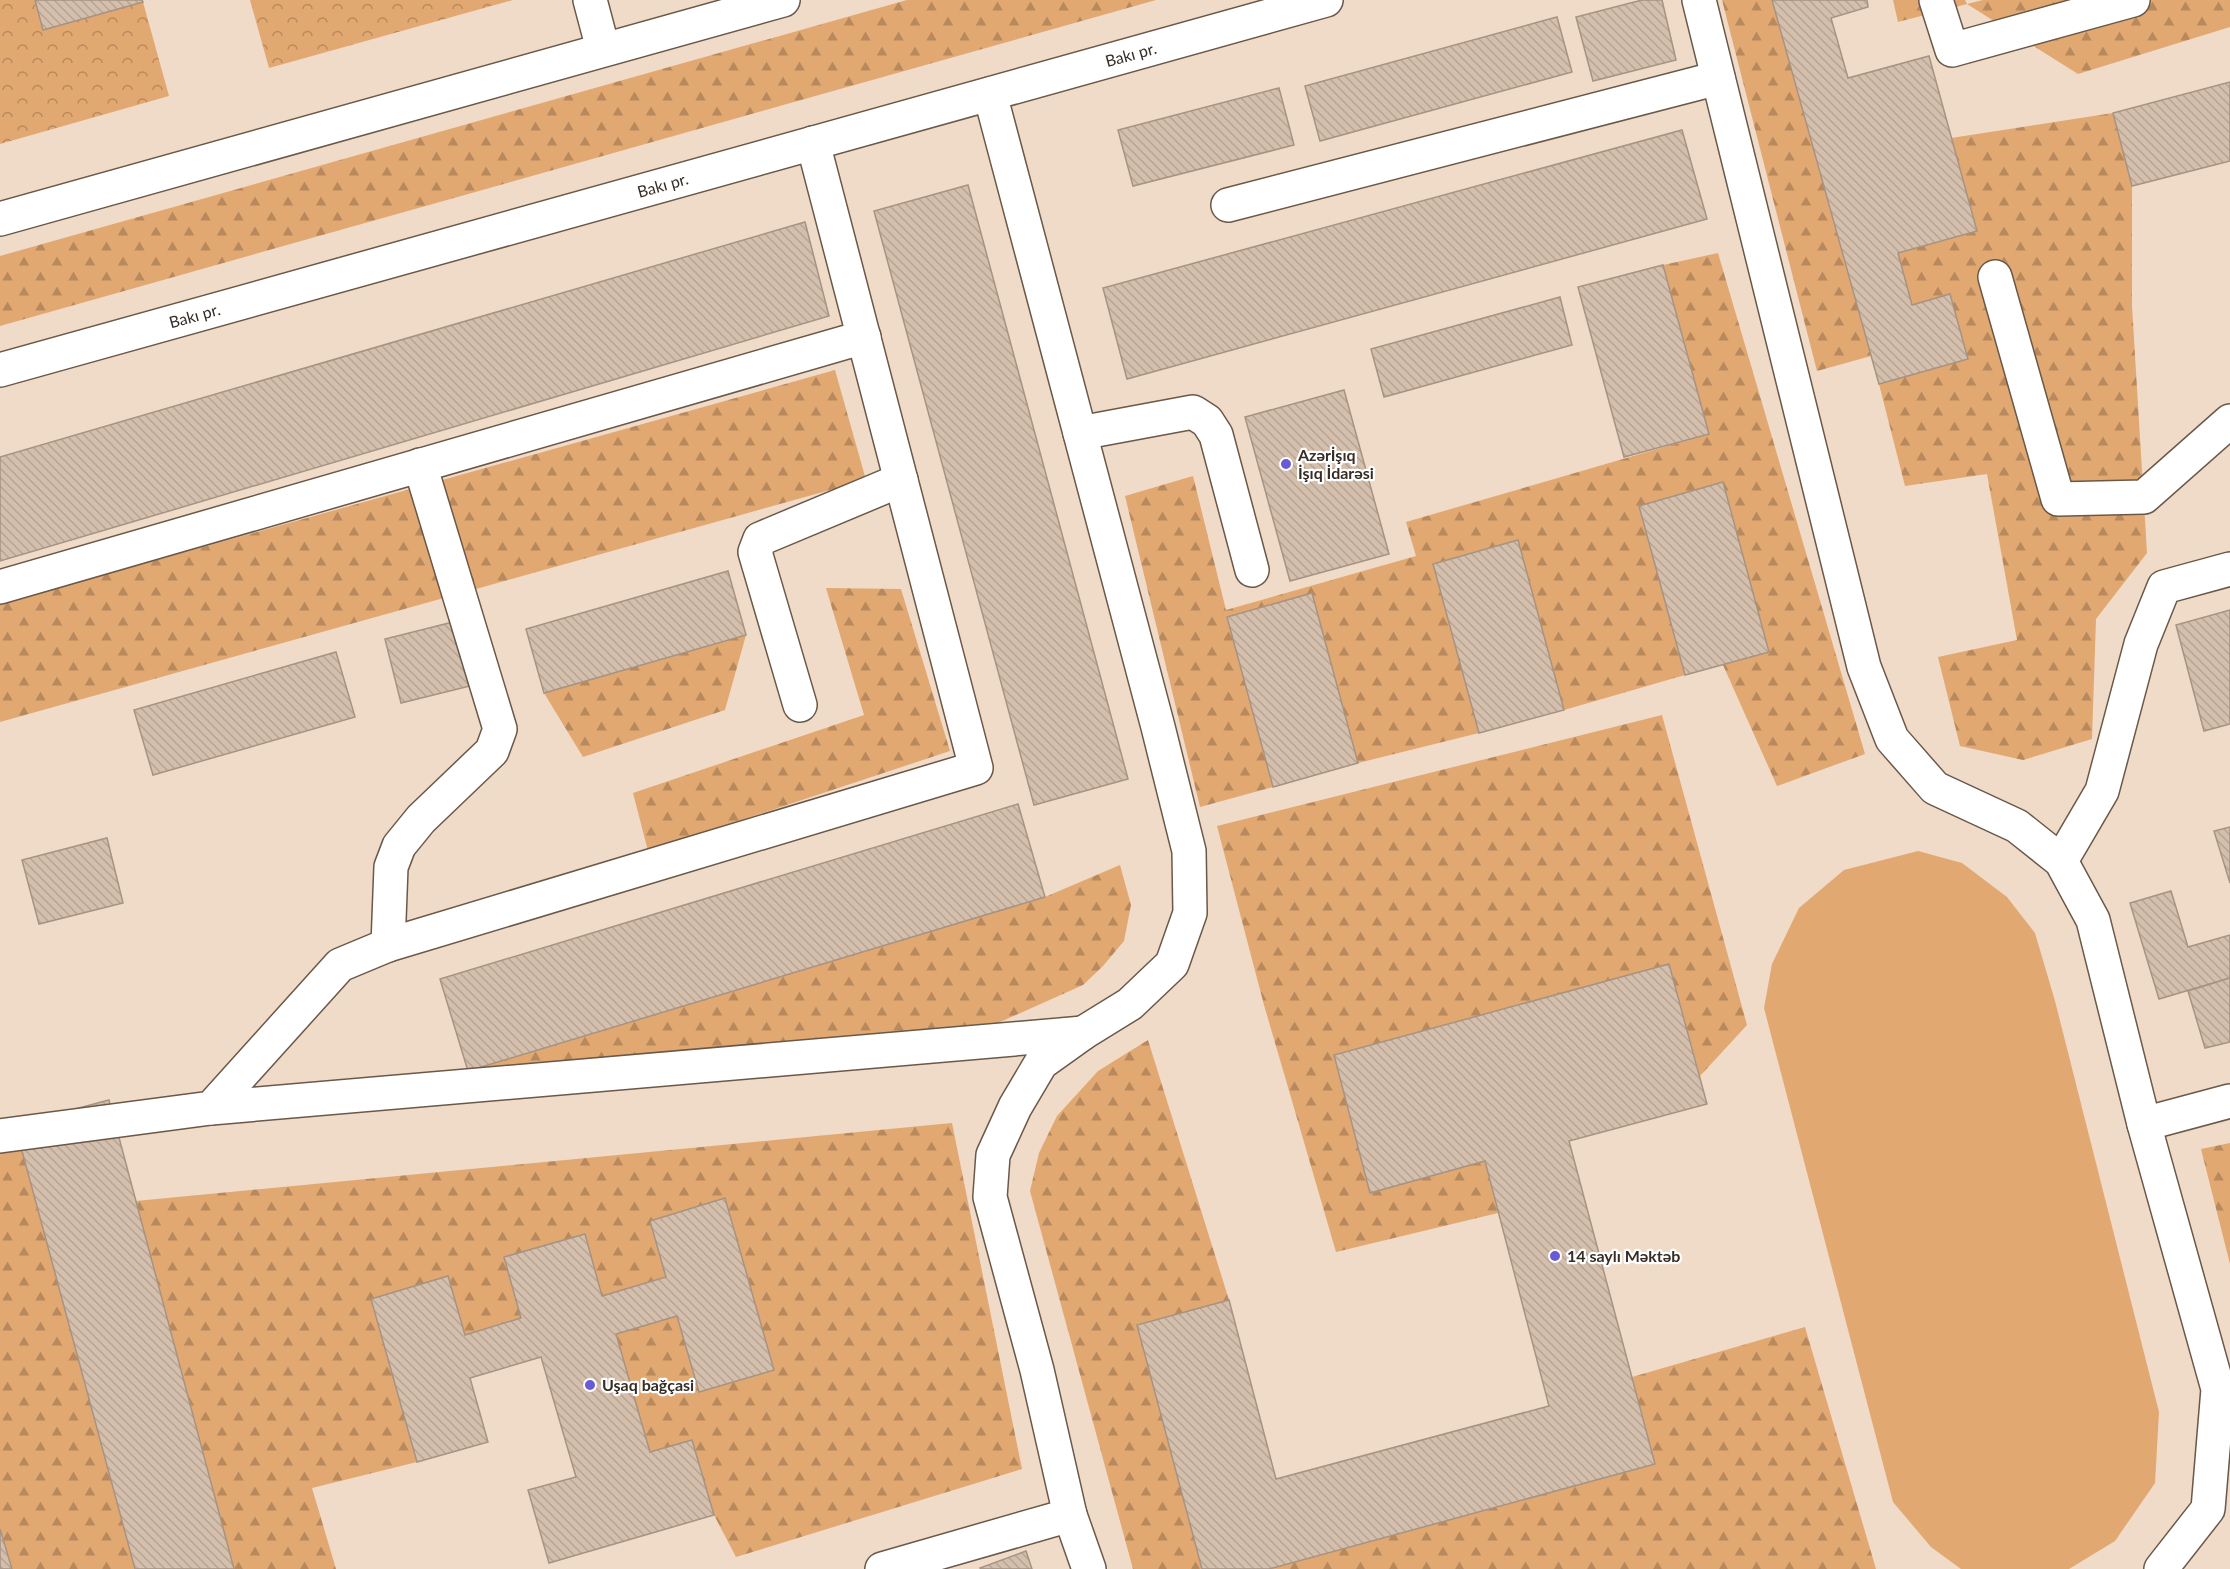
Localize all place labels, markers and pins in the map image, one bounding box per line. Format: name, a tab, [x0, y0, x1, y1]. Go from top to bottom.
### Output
place label: Azərİşıq İşıq İdarəsi	[1297, 445, 1374, 482]
marker: Azərİşıq İşıq İdarəsi	[1279, 457, 1293, 471]
place label: 14 saylı Məktəb	[1567, 1246, 1680, 1265]
marker: 14 saylı Məktəb	[1548, 1249, 1562, 1263]
place label: Uşaq bağçasi	[602, 1375, 694, 1394]
marker: Uşaq bağçasi	[583, 1378, 597, 1392]

